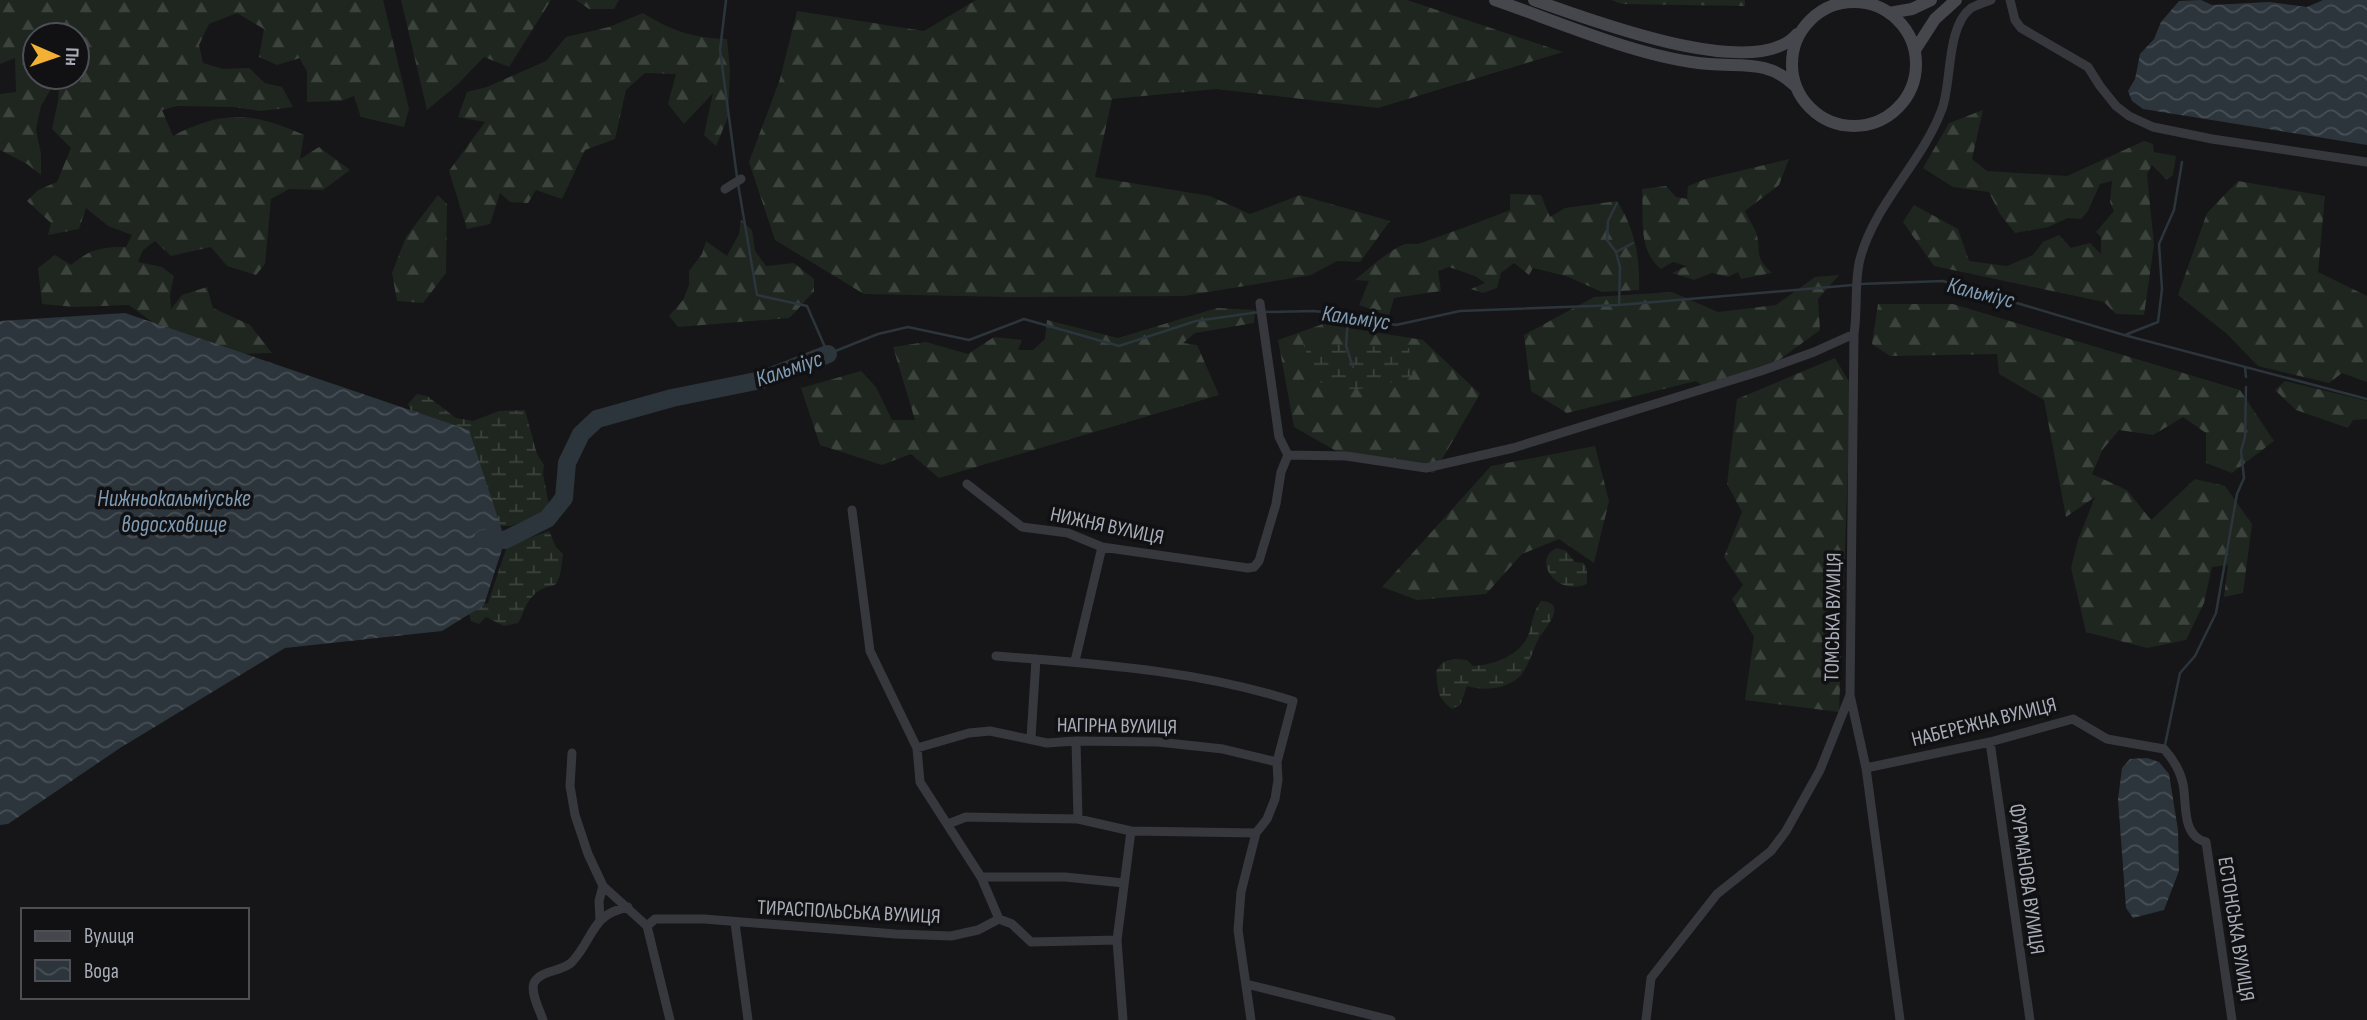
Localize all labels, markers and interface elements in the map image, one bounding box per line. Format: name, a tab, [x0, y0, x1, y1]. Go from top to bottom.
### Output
north arrow	[21, 21, 91, 91]
text: Пн	[60, 47, 83, 66]
water label: Кальміус	[1944, 271, 2018, 315]
water label: Кальміус	[1320, 299, 1392, 337]
water label: Кальміус	[752, 345, 826, 393]
water label: Нижньокальміуське водосховище	[97, 485, 251, 539]
street label: НИЖНЯ ВУЛИЦЯ	[1048, 502, 1166, 550]
street label: ТОМСЬКА ВУЛИЦЯ	[1819, 552, 1847, 682]
street label: НАБЕРЕЖНА ВУЛИЦЯ	[1909, 692, 2059, 752]
street label: НАГІРНА ВУЛИЦЯ	[1057, 712, 1177, 740]
street label: ФУРМАНОВА ВУЛИЦЯ	[2004, 802, 2050, 956]
street label: ЕСТОНСЬКА ВУЛИЦЯ	[2212, 855, 2260, 1003]
street label: ТИРАСПОЛЬСЬКА ВУЛИЦЯ	[757, 895, 941, 929]
legend	[21, 908, 248, 999]
text: Вулиця	[84, 924, 134, 949]
text: Вода	[84, 959, 119, 984]

